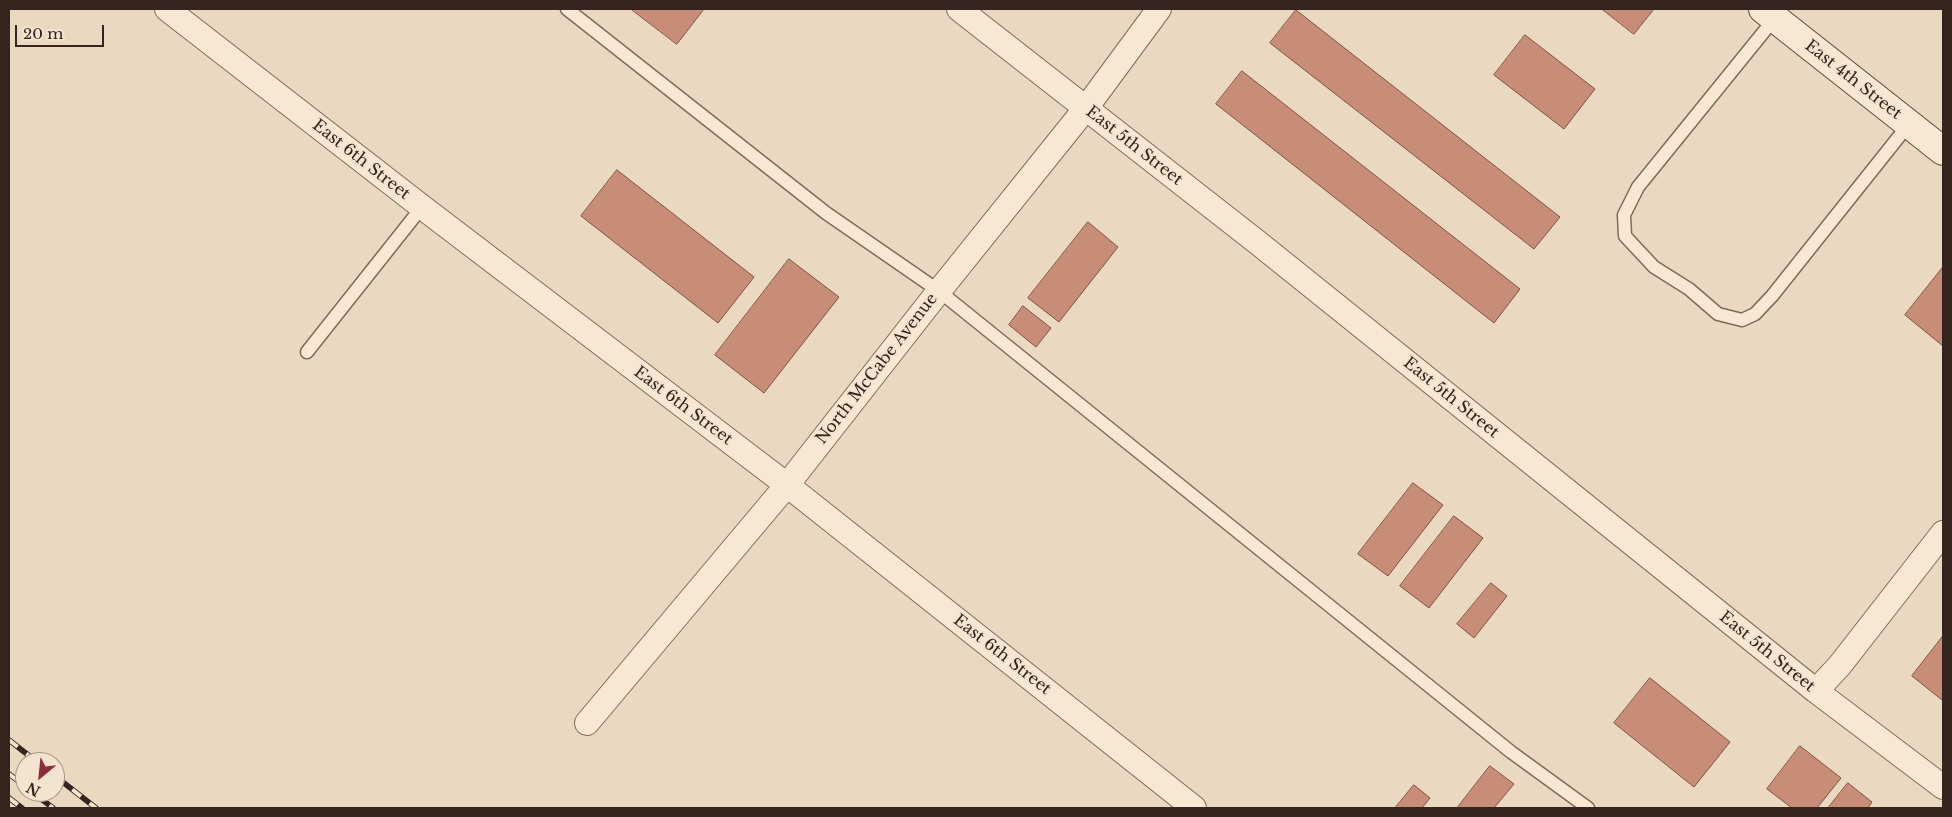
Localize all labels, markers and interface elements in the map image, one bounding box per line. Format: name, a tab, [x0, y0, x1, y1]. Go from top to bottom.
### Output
scale bar	[18, 15, 106, 47]
text: 20 m	[23, 24, 63, 43]
street label: East 4th Street	[1801, 36, 1905, 124]
street label: East 5th Street	[1082, 102, 1186, 190]
street label: East 6th Street	[308, 116, 414, 204]
street label: North McCabe Avenue	[812, 290, 942, 448]
street label: East 5th Street	[1399, 354, 1503, 442]
street label: East 6th Street	[630, 363, 736, 449]
street label: East 5th Street	[1715, 608, 1819, 696]
street label: East 6th Street	[949, 611, 1055, 699]
north arrow	[15, 752, 65, 802]
text: N	[23, 778, 43, 800]

